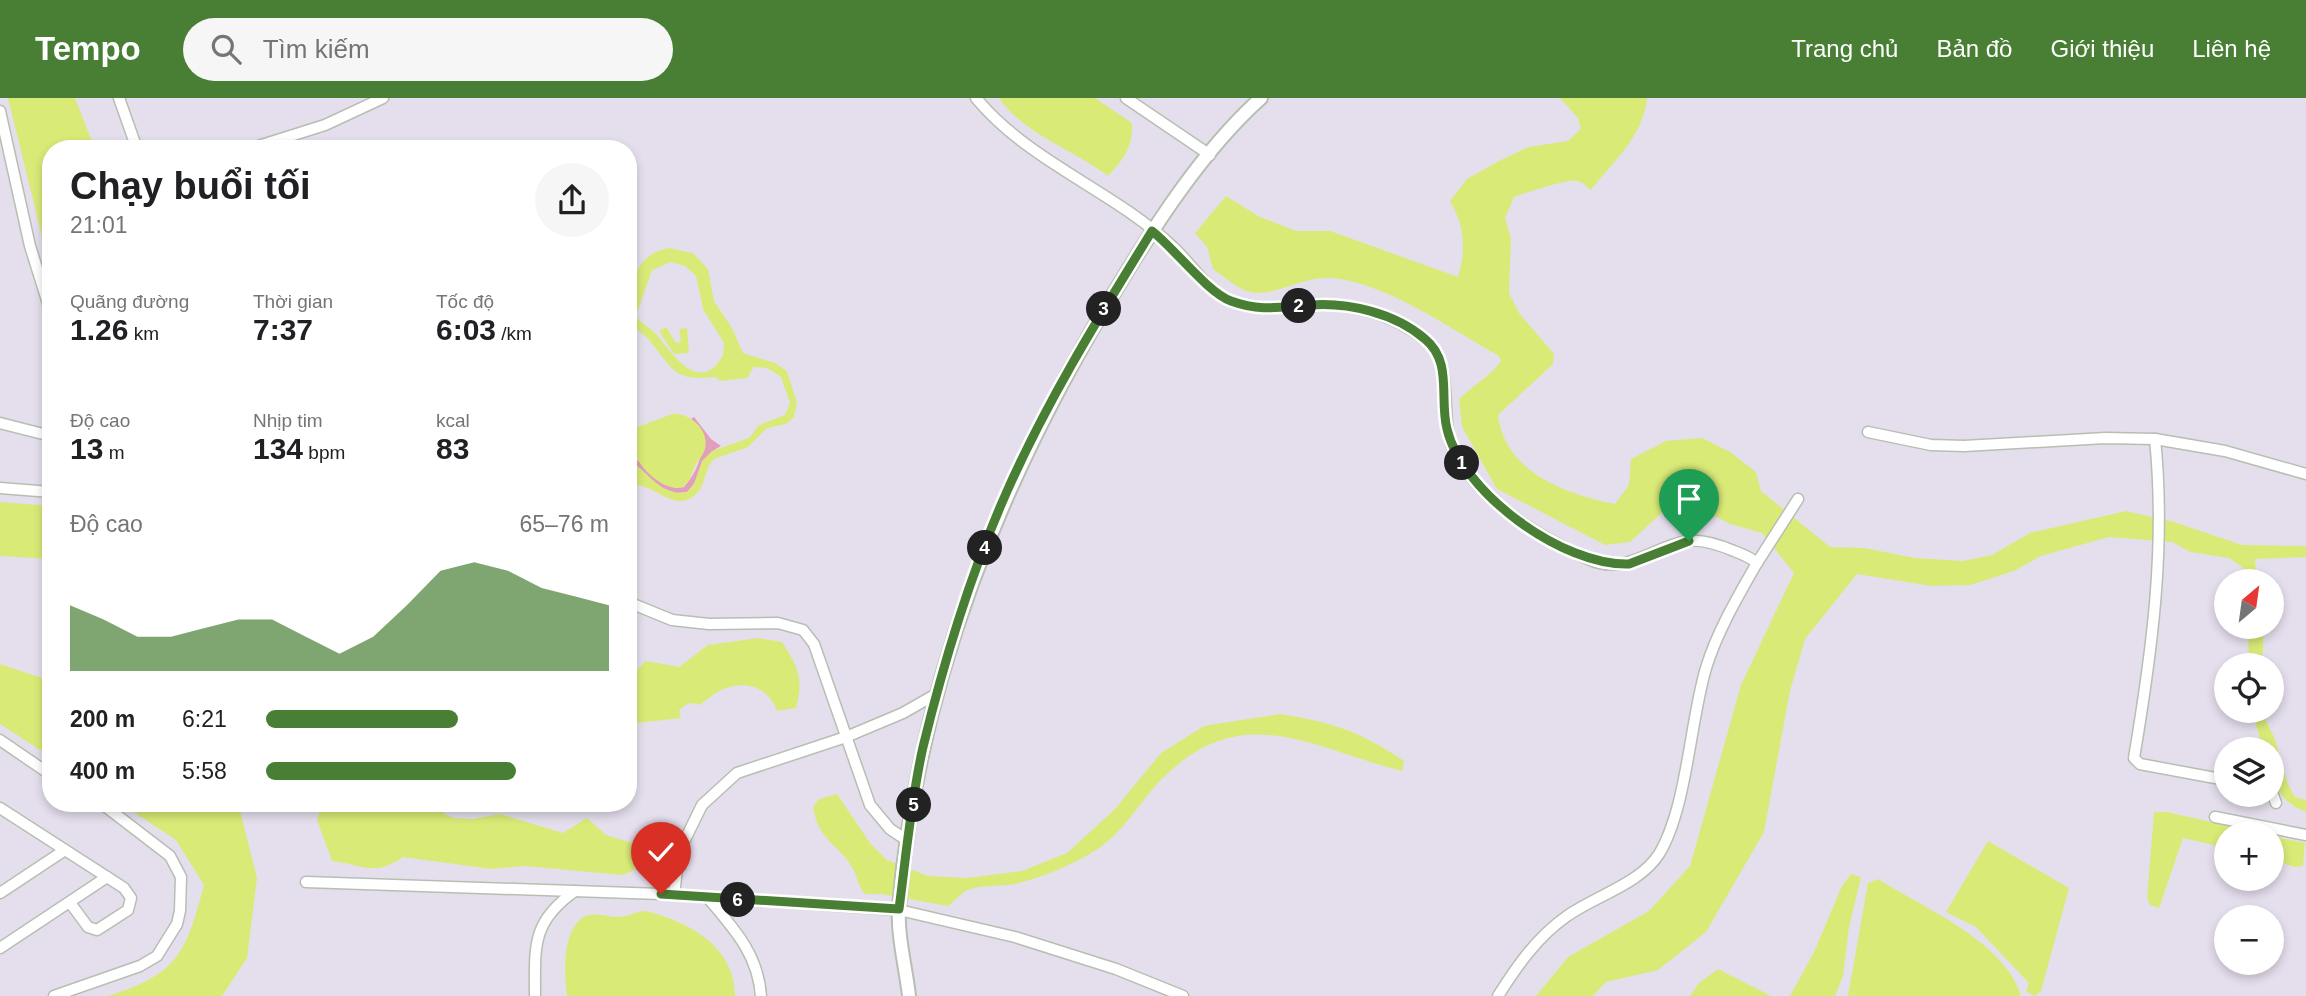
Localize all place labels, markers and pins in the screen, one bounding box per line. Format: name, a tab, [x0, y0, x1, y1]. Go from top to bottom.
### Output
pin: 2	[1282, 288, 1316, 324]
pin: 3	[1086, 292, 1122, 326]
pin: 1	[1444, 446, 1480, 480]
pin	[1659, 469, 1719, 541]
pin: 4	[968, 531, 1002, 566]
pin: 5	[897, 788, 932, 822]
pin	[631, 822, 691, 894]
pin: 6	[720, 882, 756, 918]

